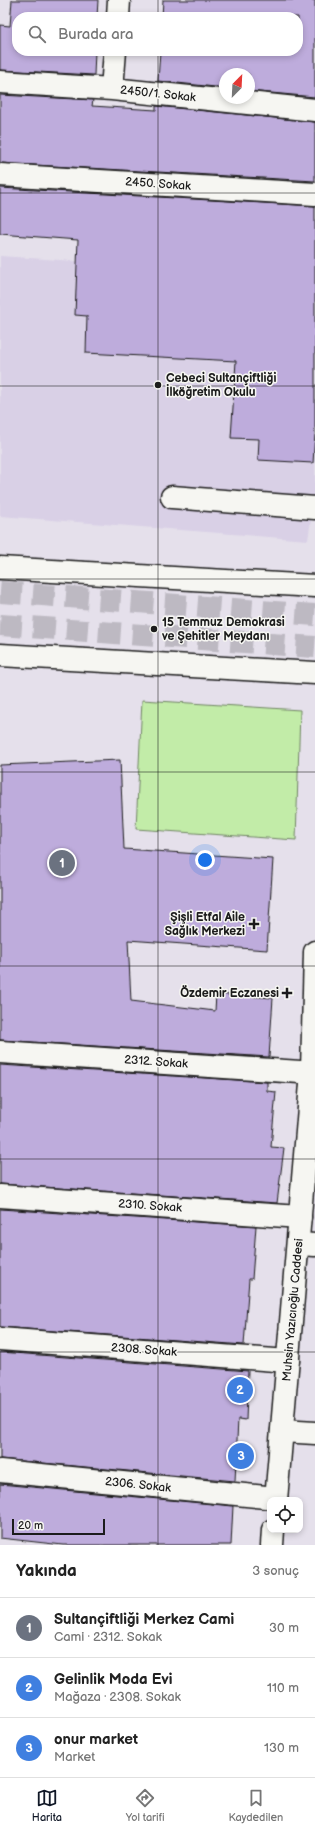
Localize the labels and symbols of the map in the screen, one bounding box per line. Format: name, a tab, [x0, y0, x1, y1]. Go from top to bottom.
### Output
north arrow	[219, 68, 255, 104]
street label: 2450/1. Sokak	[119, 83, 197, 105]
street label: 2450. Sokak	[125, 174, 192, 194]
place label: Cebeci Sultançiftliği İlköğretim Okulu	[166, 371, 276, 400]
marker: Cebeci Sultançiftliği İlköğretim Okulu	[153, 380, 163, 390]
place label: 15 Temmuz Demokrasi ve Şehitler Meydanı	[161, 615, 285, 644]
marker: 15 Temmuz Demokrasi ve Şehitler Meydanı	[149, 624, 159, 634]
pin: 1	[49, 848, 75, 878]
your location	[195, 850, 215, 870]
place label: Şişli Etfal Aile Sağlık Merkezi	[165, 910, 245, 939]
marker: Şişli Etfal Aile Sağlık Merkezi	[248, 918, 260, 930]
place label: Özdemir Eczanesi	[180, 985, 279, 1001]
marker: Özdemir Eczanesi	[282, 988, 292, 998]
street label: 2312. Sokak	[124, 1052, 188, 1072]
street label: 2310. Sokak	[118, 1196, 182, 1216]
street label: Muhsin Yazıcıoğlu Caddesi	[279, 1238, 307, 1382]
street label: 2308. Sokak	[111, 1340, 178, 1360]
pin: 2	[227, 1375, 253, 1405]
pin: 3	[228, 1441, 254, 1471]
street label: 2306. Sokak	[104, 1474, 172, 1496]
scale bar	[12, 1517, 105, 1536]

